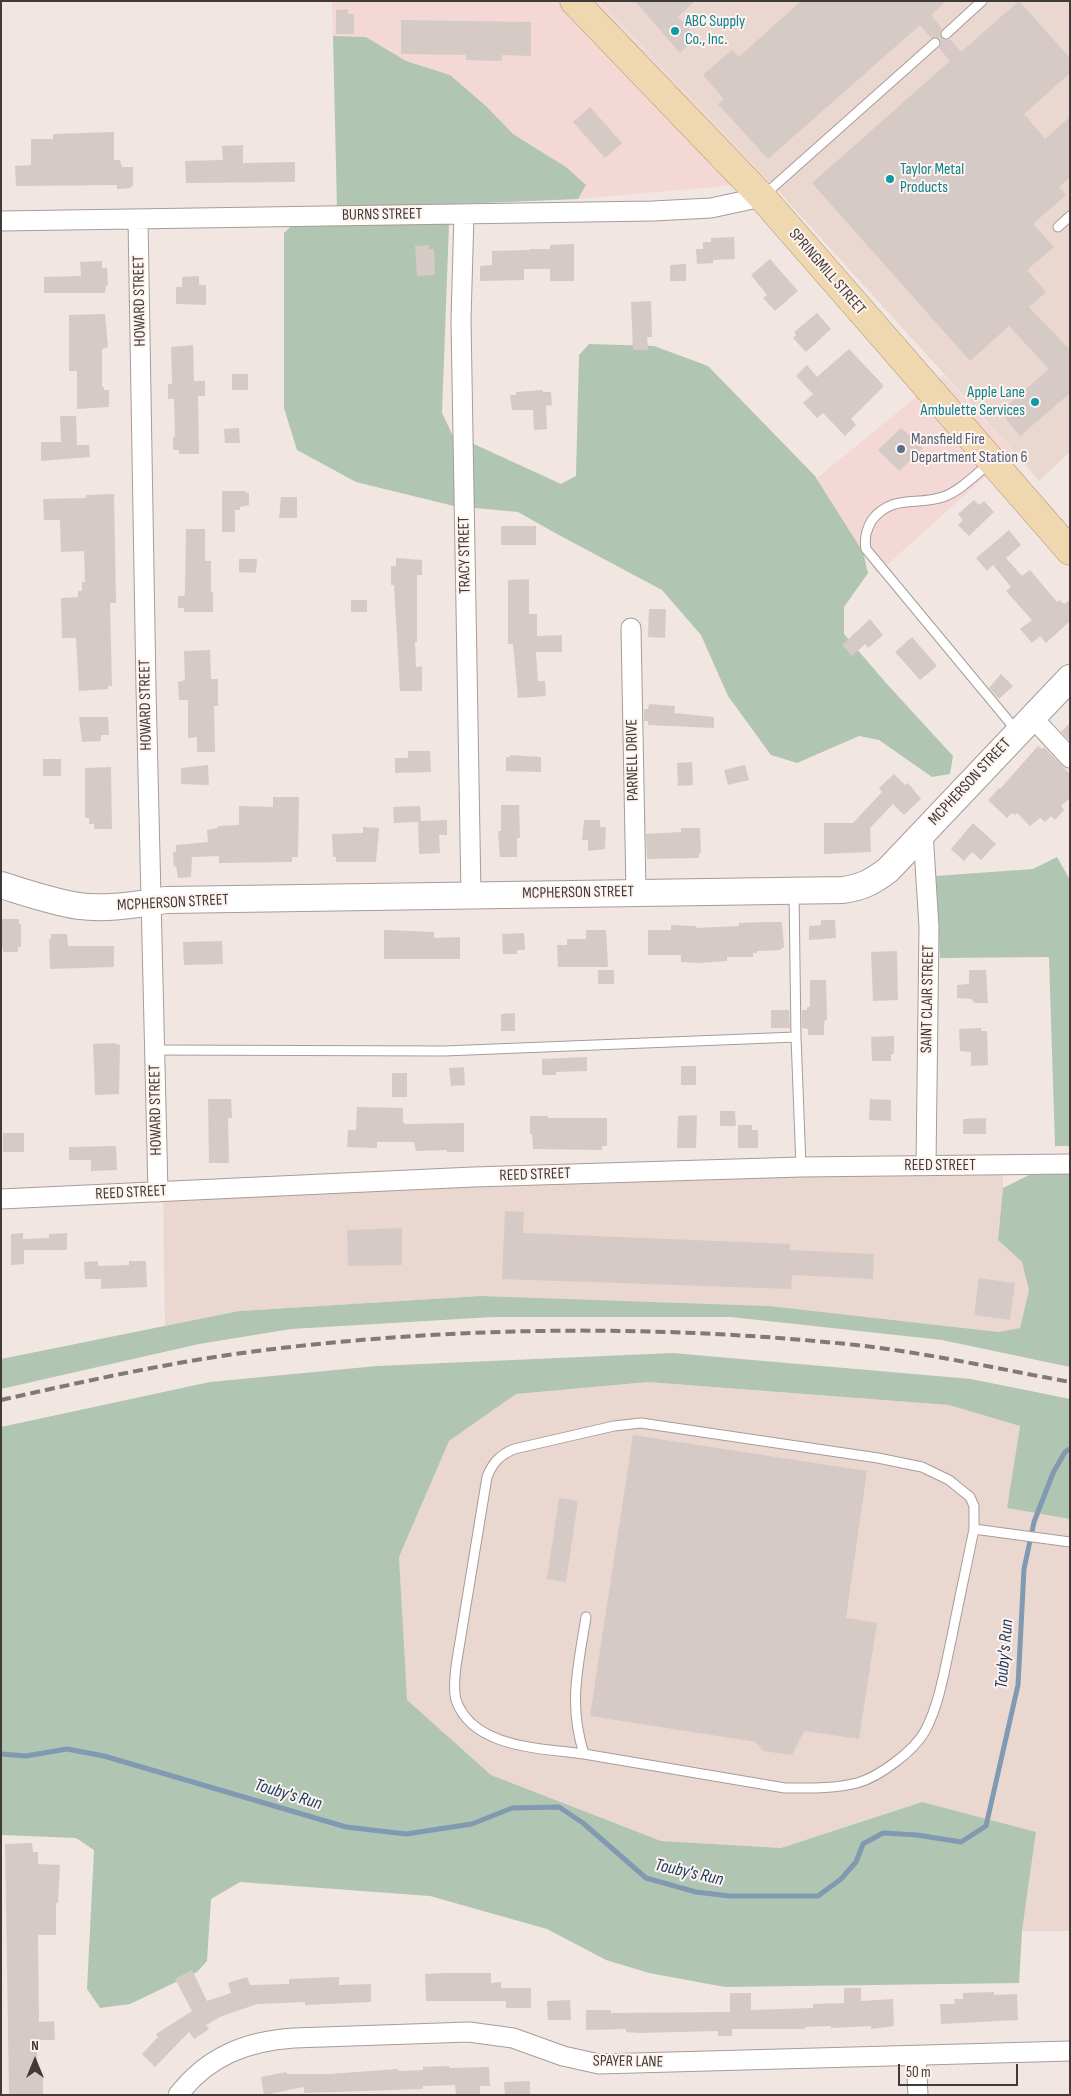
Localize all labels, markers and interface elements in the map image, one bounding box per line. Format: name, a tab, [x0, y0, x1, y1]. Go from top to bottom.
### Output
place label: ABC Supply Co., Inc.	[685, 12, 745, 50]
marker: ABC Supply Co., Inc.	[669, 25, 681, 37]
place label: Taylor Metal Products	[900, 160, 964, 198]
marker: Taylor Metal Products	[884, 173, 896, 185]
street label: BURNS STREET	[342, 205, 422, 225]
street label: SPRINGMILL STREET	[784, 225, 870, 319]
street label: HOWARD STREET	[130, 255, 150, 347]
place label: Apple Lane Ambulette Services	[921, 383, 1025, 421]
marker: Apple Lane Ambulette Services	[1029, 396, 1041, 408]
place label: Mansfield Fire Department Station 6	[911, 430, 1028, 468]
marker: Mansfield Fire Department Station 6	[895, 443, 907, 455]
street label: TRACY STREET	[455, 516, 475, 594]
street label: HOWARD STREET	[136, 659, 156, 751]
street label: PARNELL DRIVE	[623, 719, 643, 801]
street label: MCPHERSON STREET	[925, 735, 1015, 829]
street label: MCPHERSON STREET	[522, 882, 634, 904]
street label: MCPHERSON STREET	[117, 890, 229, 916]
street label: SAINT CLAIR STREET	[917, 945, 939, 1053]
street label: HOWARD STREET	[146, 1064, 166, 1156]
street label: REED STREET	[904, 1156, 976, 1176]
street label: REED STREET	[499, 1164, 571, 1186]
street label: REED STREET	[95, 1182, 167, 1204]
water label: Touby's Run	[991, 1618, 1019, 1690]
water label: Touby's Run	[252, 1775, 324, 1815]
water label: Touby's Run	[653, 1855, 725, 1891]
north arrow	[10, 2036, 60, 2086]
text: N	[31, 2037, 39, 2054]
street label: SPAYER LANE	[593, 2052, 663, 2072]
scale bar	[901, 2054, 1021, 2086]
text: 50 m	[906, 2063, 931, 2082]

